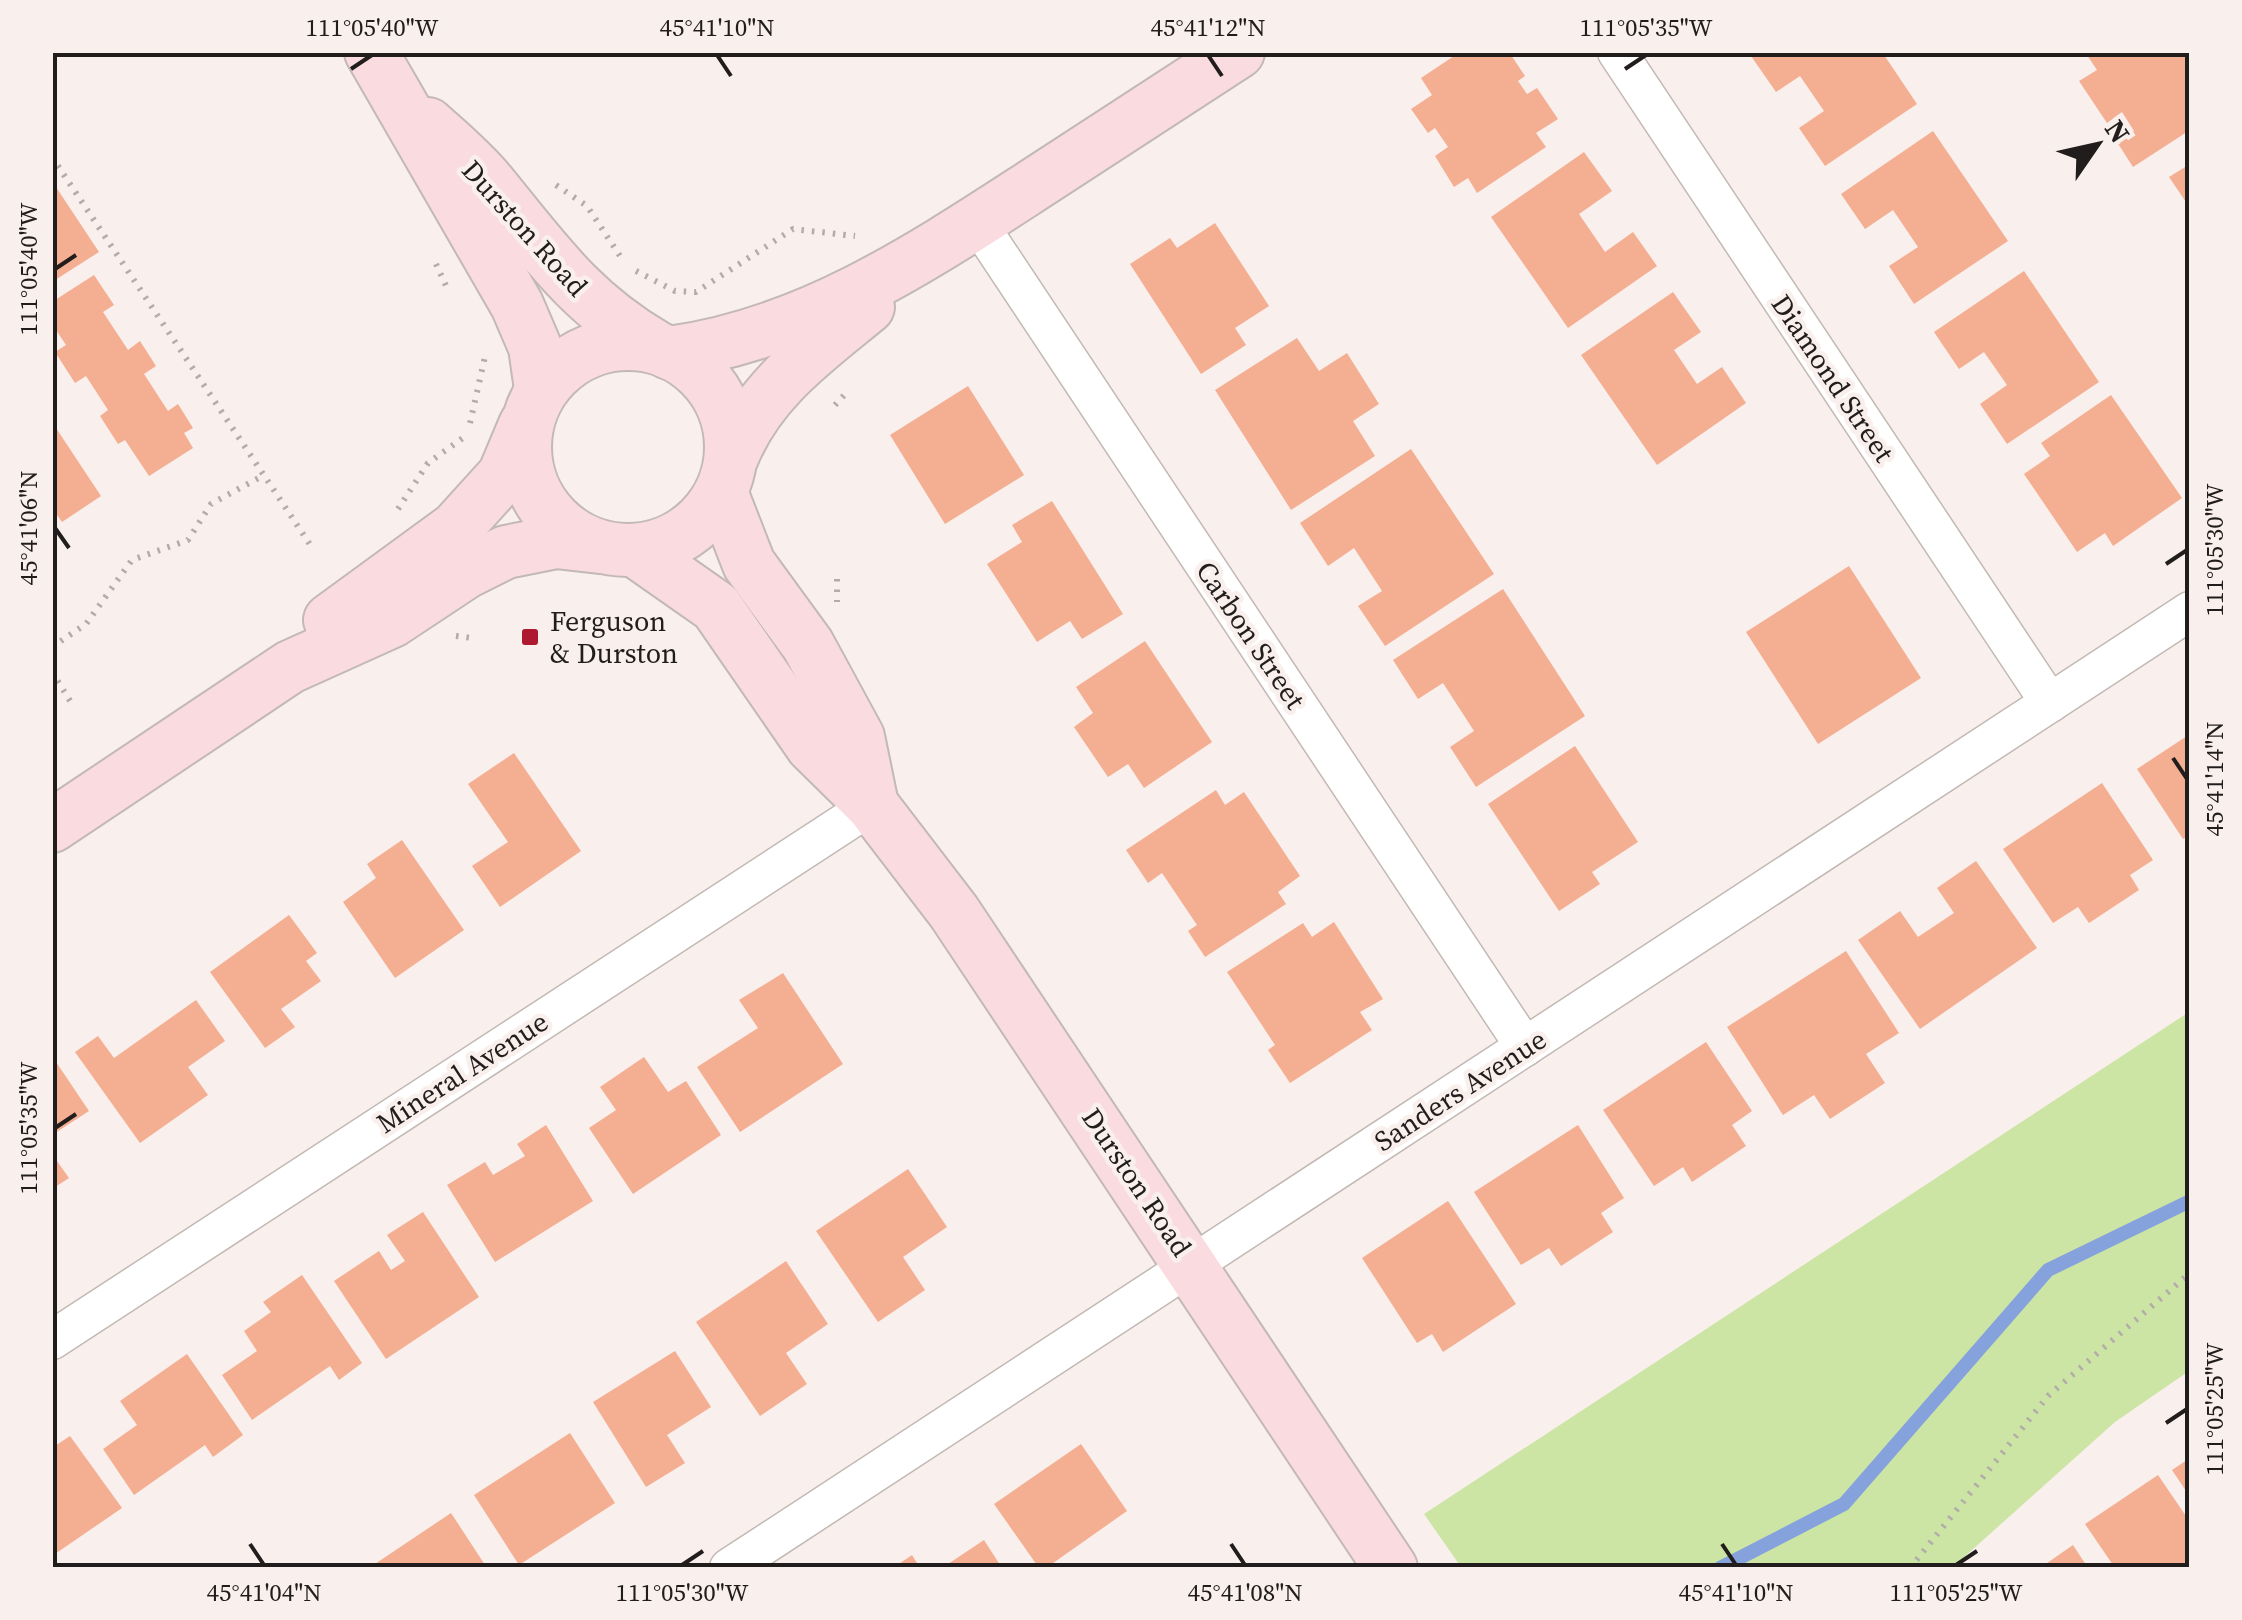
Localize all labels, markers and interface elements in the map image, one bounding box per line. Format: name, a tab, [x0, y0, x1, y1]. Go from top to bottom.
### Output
text: 111°05'40"W	[305, 10, 439, 44]
text: 45°41'10"N	[659, 10, 775, 44]
text: 45°41'12"N	[1150, 10, 1266, 44]
text: 111°05'35"W	[1579, 10, 1713, 44]
north arrow	[2047, 95, 2147, 195]
text: N	[2096, 112, 2139, 150]
street label: Durston Road	[454, 152, 597, 304]
text: 111°05'40"W	[11, 202, 45, 336]
street label: Diamond Street	[1763, 287, 1904, 470]
text: 45°41'06"N	[11, 470, 45, 586]
text: 111°05'30"W	[2197, 483, 2231, 617]
street label: Carbon Street	[1188, 554, 1315, 717]
place label: Ferguson & Durston	[550, 602, 678, 672]
marker: Ferguson & Durston	[519, 626, 541, 648]
text: 45°41'14"N	[2197, 721, 2231, 837]
street label: Mineral Avenue	[369, 1002, 555, 1142]
street label: Sanders Avenue	[1367, 1020, 1553, 1160]
text: 111°05'35"W	[11, 1061, 45, 1195]
street label: Durston Road	[1073, 1100, 1201, 1264]
text: 111°05'25"W	[2197, 1342, 2231, 1476]
text: 45°41'04"N	[206, 1575, 322, 1609]
text: 111°05'30"W	[615, 1575, 749, 1609]
text: 45°41'08"N	[1187, 1575, 1303, 1609]
text: 45°41'10"N	[1678, 1575, 1794, 1609]
text: 111°05'25"W	[1889, 1575, 2023, 1609]

